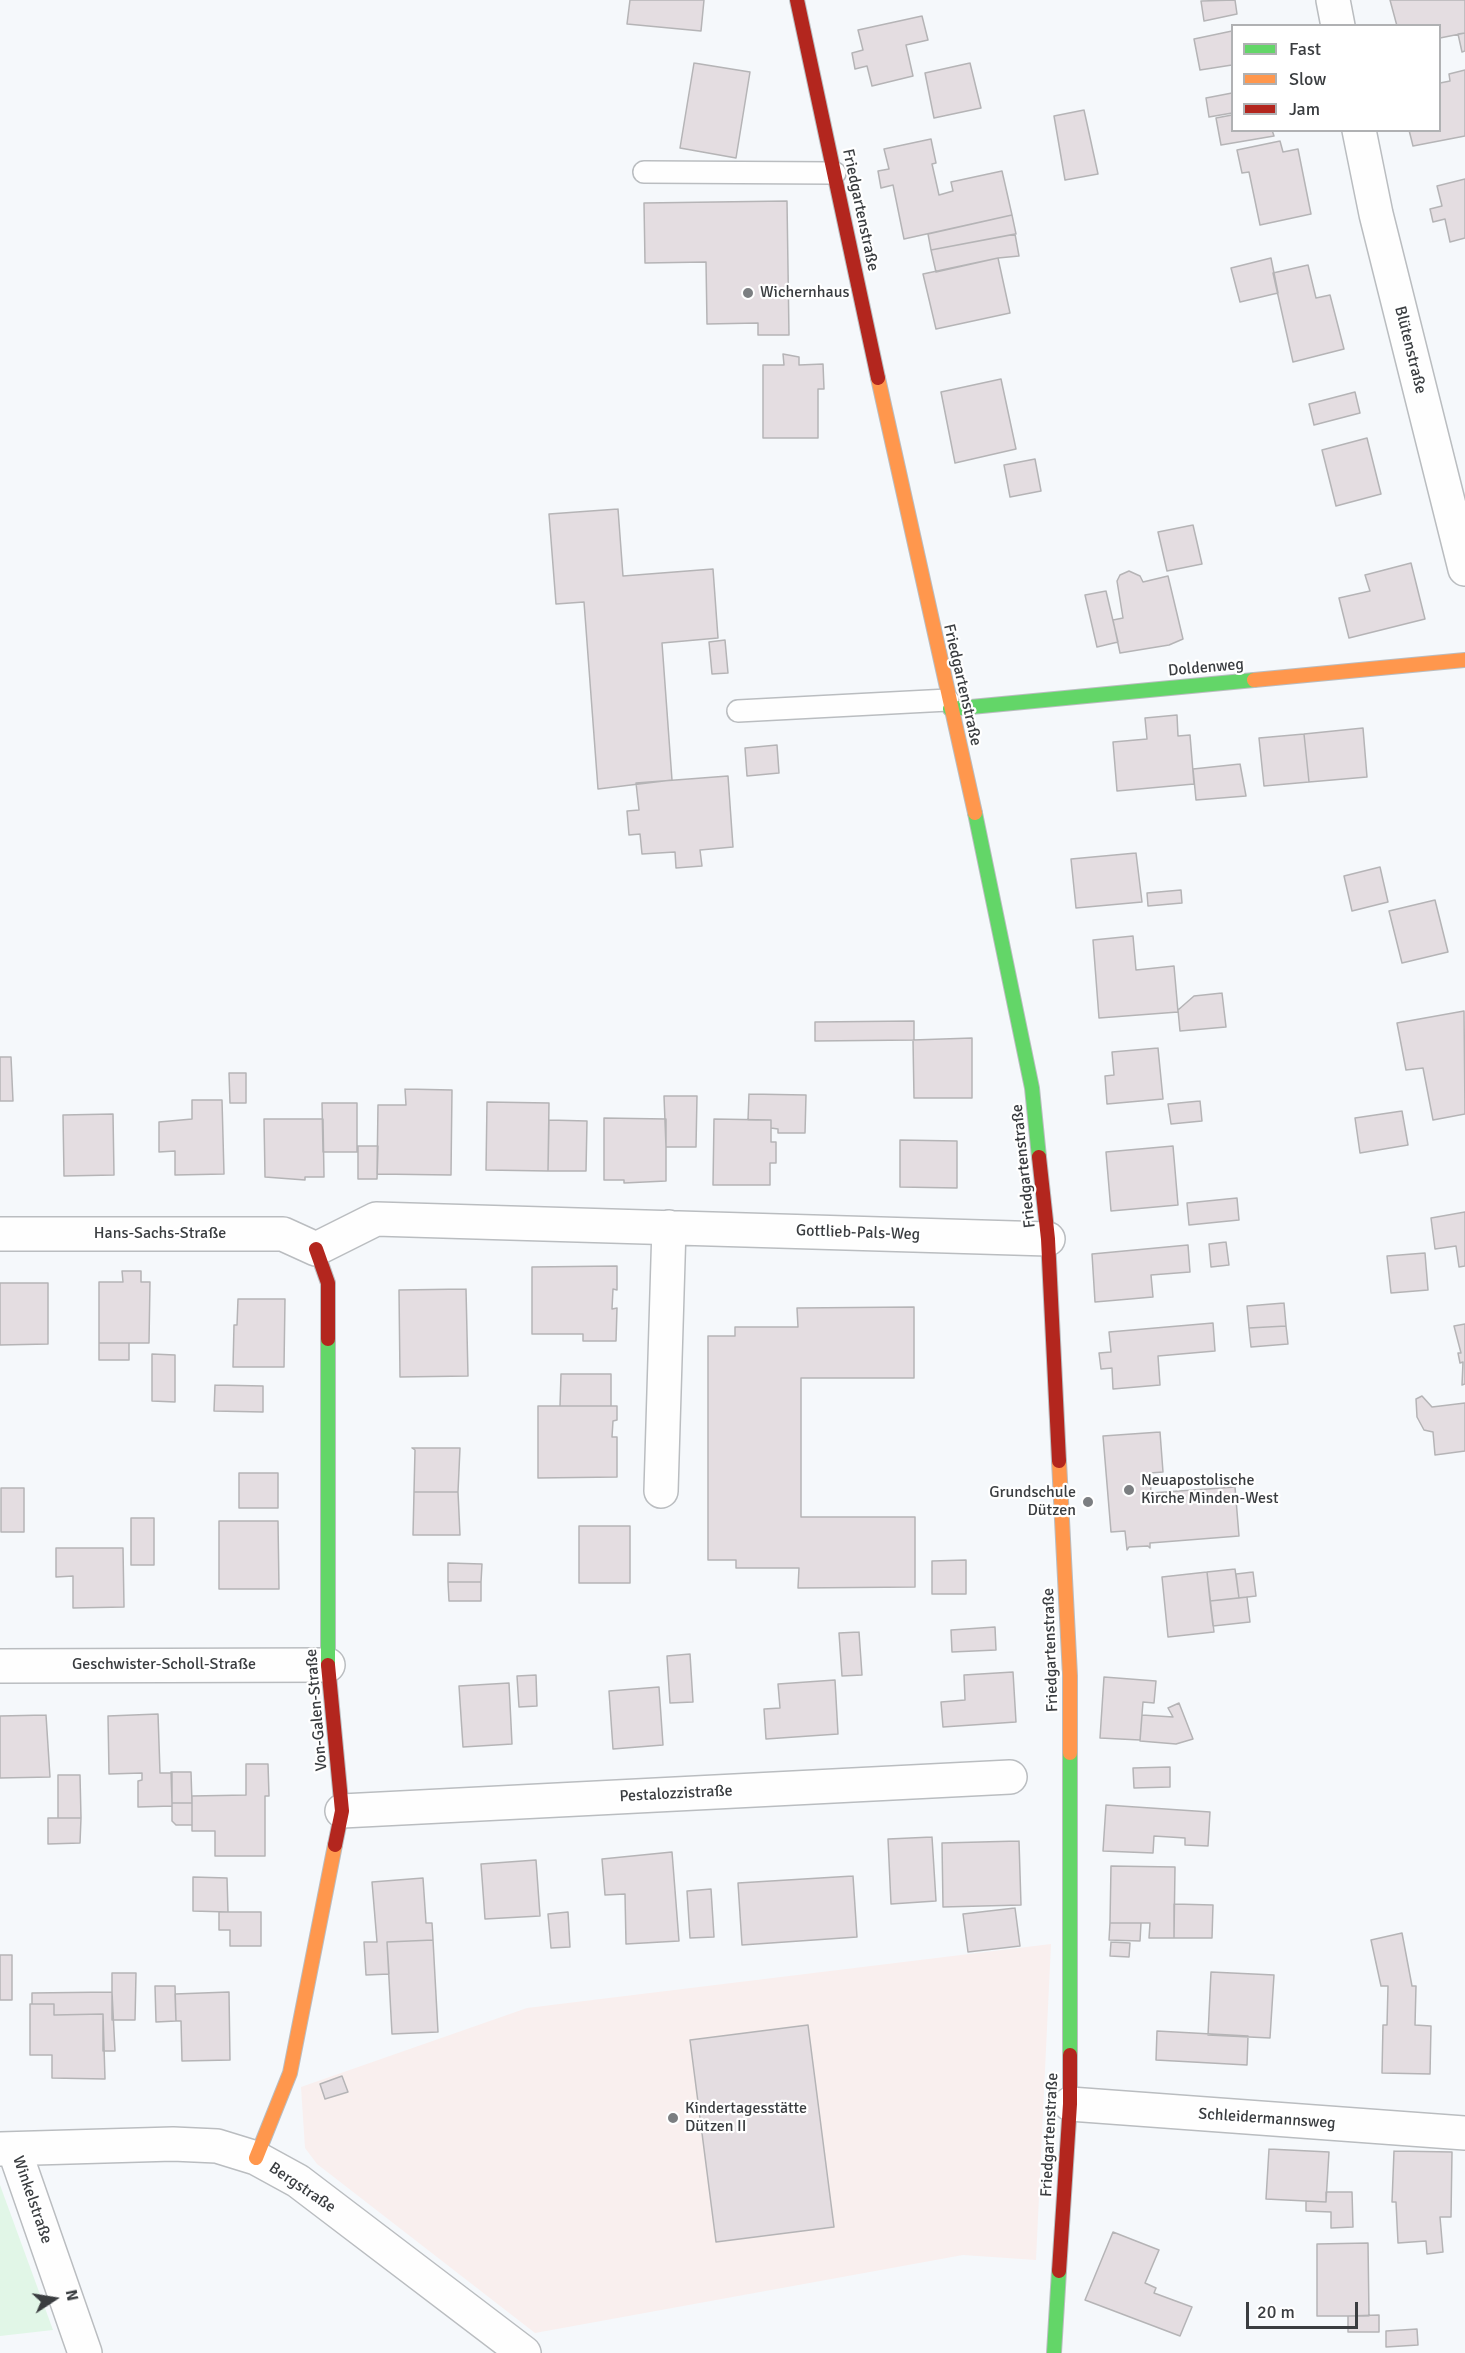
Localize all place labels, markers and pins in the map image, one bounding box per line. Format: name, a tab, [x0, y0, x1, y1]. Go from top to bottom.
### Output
place label: Wichernhaus	[760, 283, 849, 303]
marker: Wichernhaus	[741, 286, 755, 300]
place label: Neuapostolische Kirche Minden-West	[1141, 1471, 1279, 1509]
place label: Grundschule Dützen	[989, 1483, 1076, 1521]
marker: Neuapostolische Kirche Minden-West	[1122, 1483, 1136, 1497]
marker: Grundschule Dützen	[1081, 1495, 1095, 1509]
place label: Kindertagesstätte Dützen II	[685, 2099, 807, 2137]
marker: Kindertagesstätte Dützen II	[666, 2111, 680, 2125]

